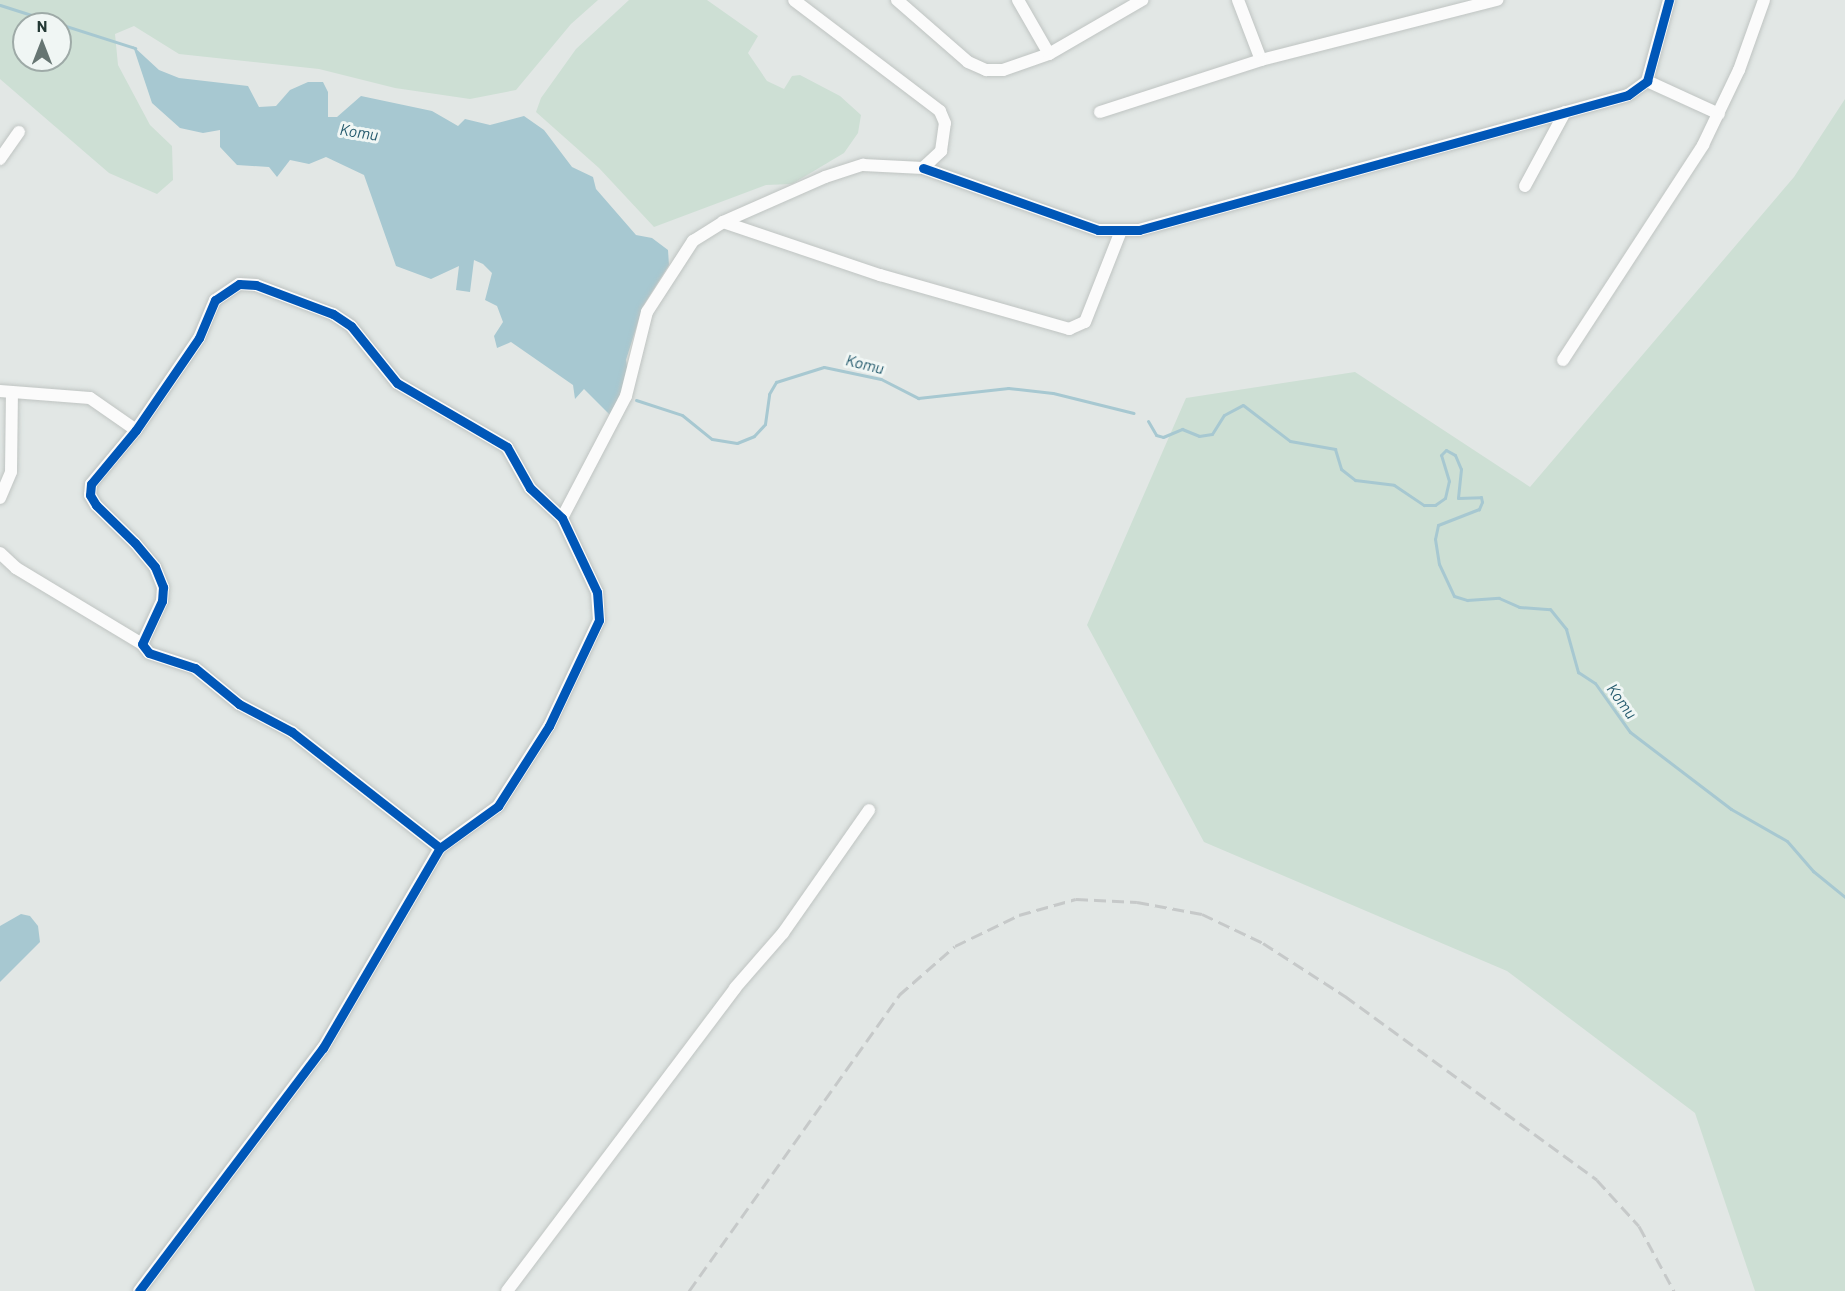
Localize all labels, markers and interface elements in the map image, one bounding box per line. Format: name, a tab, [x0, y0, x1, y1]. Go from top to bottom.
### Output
north arrow	[12, 12, 72, 72]
text: N	[37, 16, 47, 35]
water label: Komu	[338, 119, 380, 145]
water label: Komu	[844, 350, 886, 378]
water label: Komu	[1603, 680, 1641, 722]

